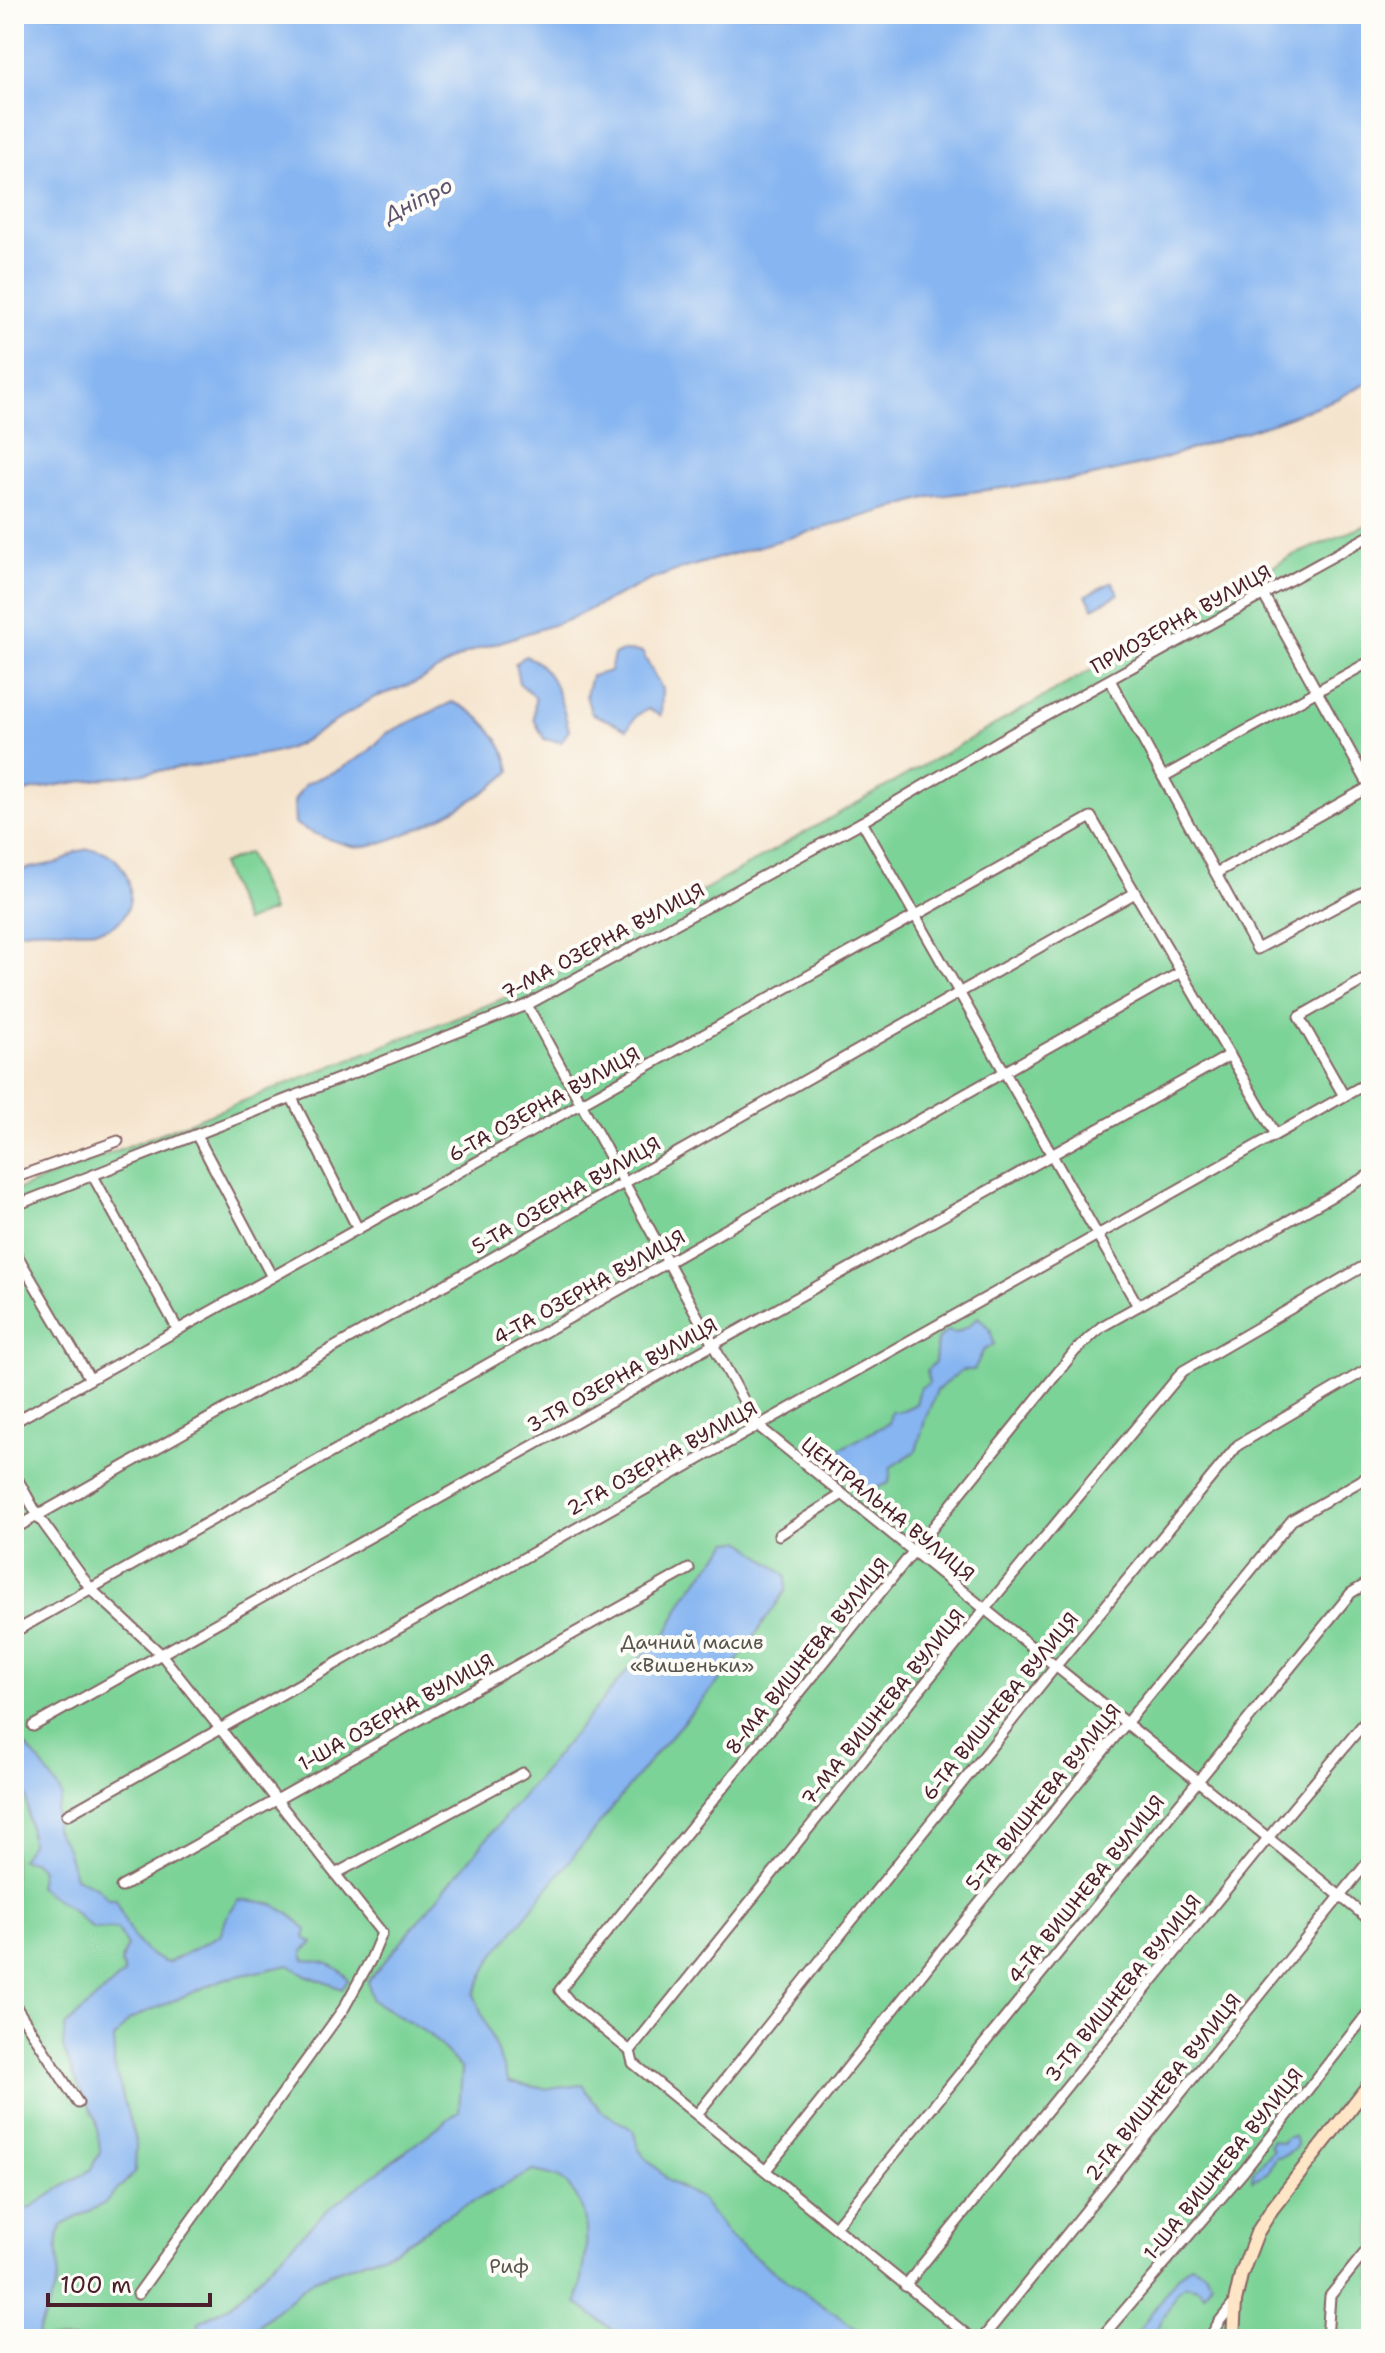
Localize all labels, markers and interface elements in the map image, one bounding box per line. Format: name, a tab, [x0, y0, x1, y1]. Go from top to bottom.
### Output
water label: Дніпро	[377, 170, 458, 231]
street label: ПРИОЗЕРНА ВУЛИЦЯ	[1086, 559, 1276, 679]
street label: 7-МА ОЗЕРНА ВУЛИЦЯ	[497, 876, 709, 1006]
street label: 6-ТА ОЗЕРНА ВУЛИЦЯ	[444, 1040, 644, 1168]
street label: 5-ТА ОЗЕРНА ВУЛИЦЯ	[467, 1130, 665, 1260]
street label: 4-ТА ОЗЕРНА ВУЛИЦЯ	[488, 1223, 690, 1351]
street label: 3-ТЯ ОЗЕРНА ВУЛИЦЯ	[522, 1312, 722, 1438]
street label: 2-ГА ОЗЕРНА ВУЛИЦЯ	[562, 1395, 762, 1521]
street label: ЦЕНТРАЛЬНА ВУЛИЦЯ	[796, 1431, 980, 1587]
street label: 8-МА ВИШНЕВА ВУЛИЦЯ	[719, 1552, 895, 1760]
street label: 7-МА ВИШНЕВА ВУЛИЦЯ	[796, 1603, 970, 1811]
street label: 6-ТА ВИШНЕВА ВУЛИЦЯ	[916, 1607, 1084, 1805]
park label: Дачний масив «Вишеньки»	[620, 1629, 764, 1678]
street label: 1-ША ОЗЕРНА ВУЛИЦЯ	[294, 1647, 498, 1777]
street label: 5-ТА ВИШНЕВА ВУЛИЦЯ	[959, 1698, 1127, 1896]
street label: 4-ТА ВИШНЕВА ВУЛИЦЯ	[1002, 1789, 1170, 1989]
street label: 3-ТЯ ВИШНЕВА ВУЛИЦЯ	[1039, 1889, 1207, 2087]
street label: 2-ГА ВИШНЕВА ВУЛИЦЯ	[1079, 1988, 1247, 2186]
street label: 1-ША ВИШНЕВА ВУЛИЦЯ	[1137, 2063, 1309, 2265]
park label: Риф	[489, 2253, 529, 2279]
scale bar	[48, 2257, 210, 2307]
text: 100 m	[60, 2269, 132, 2301]

